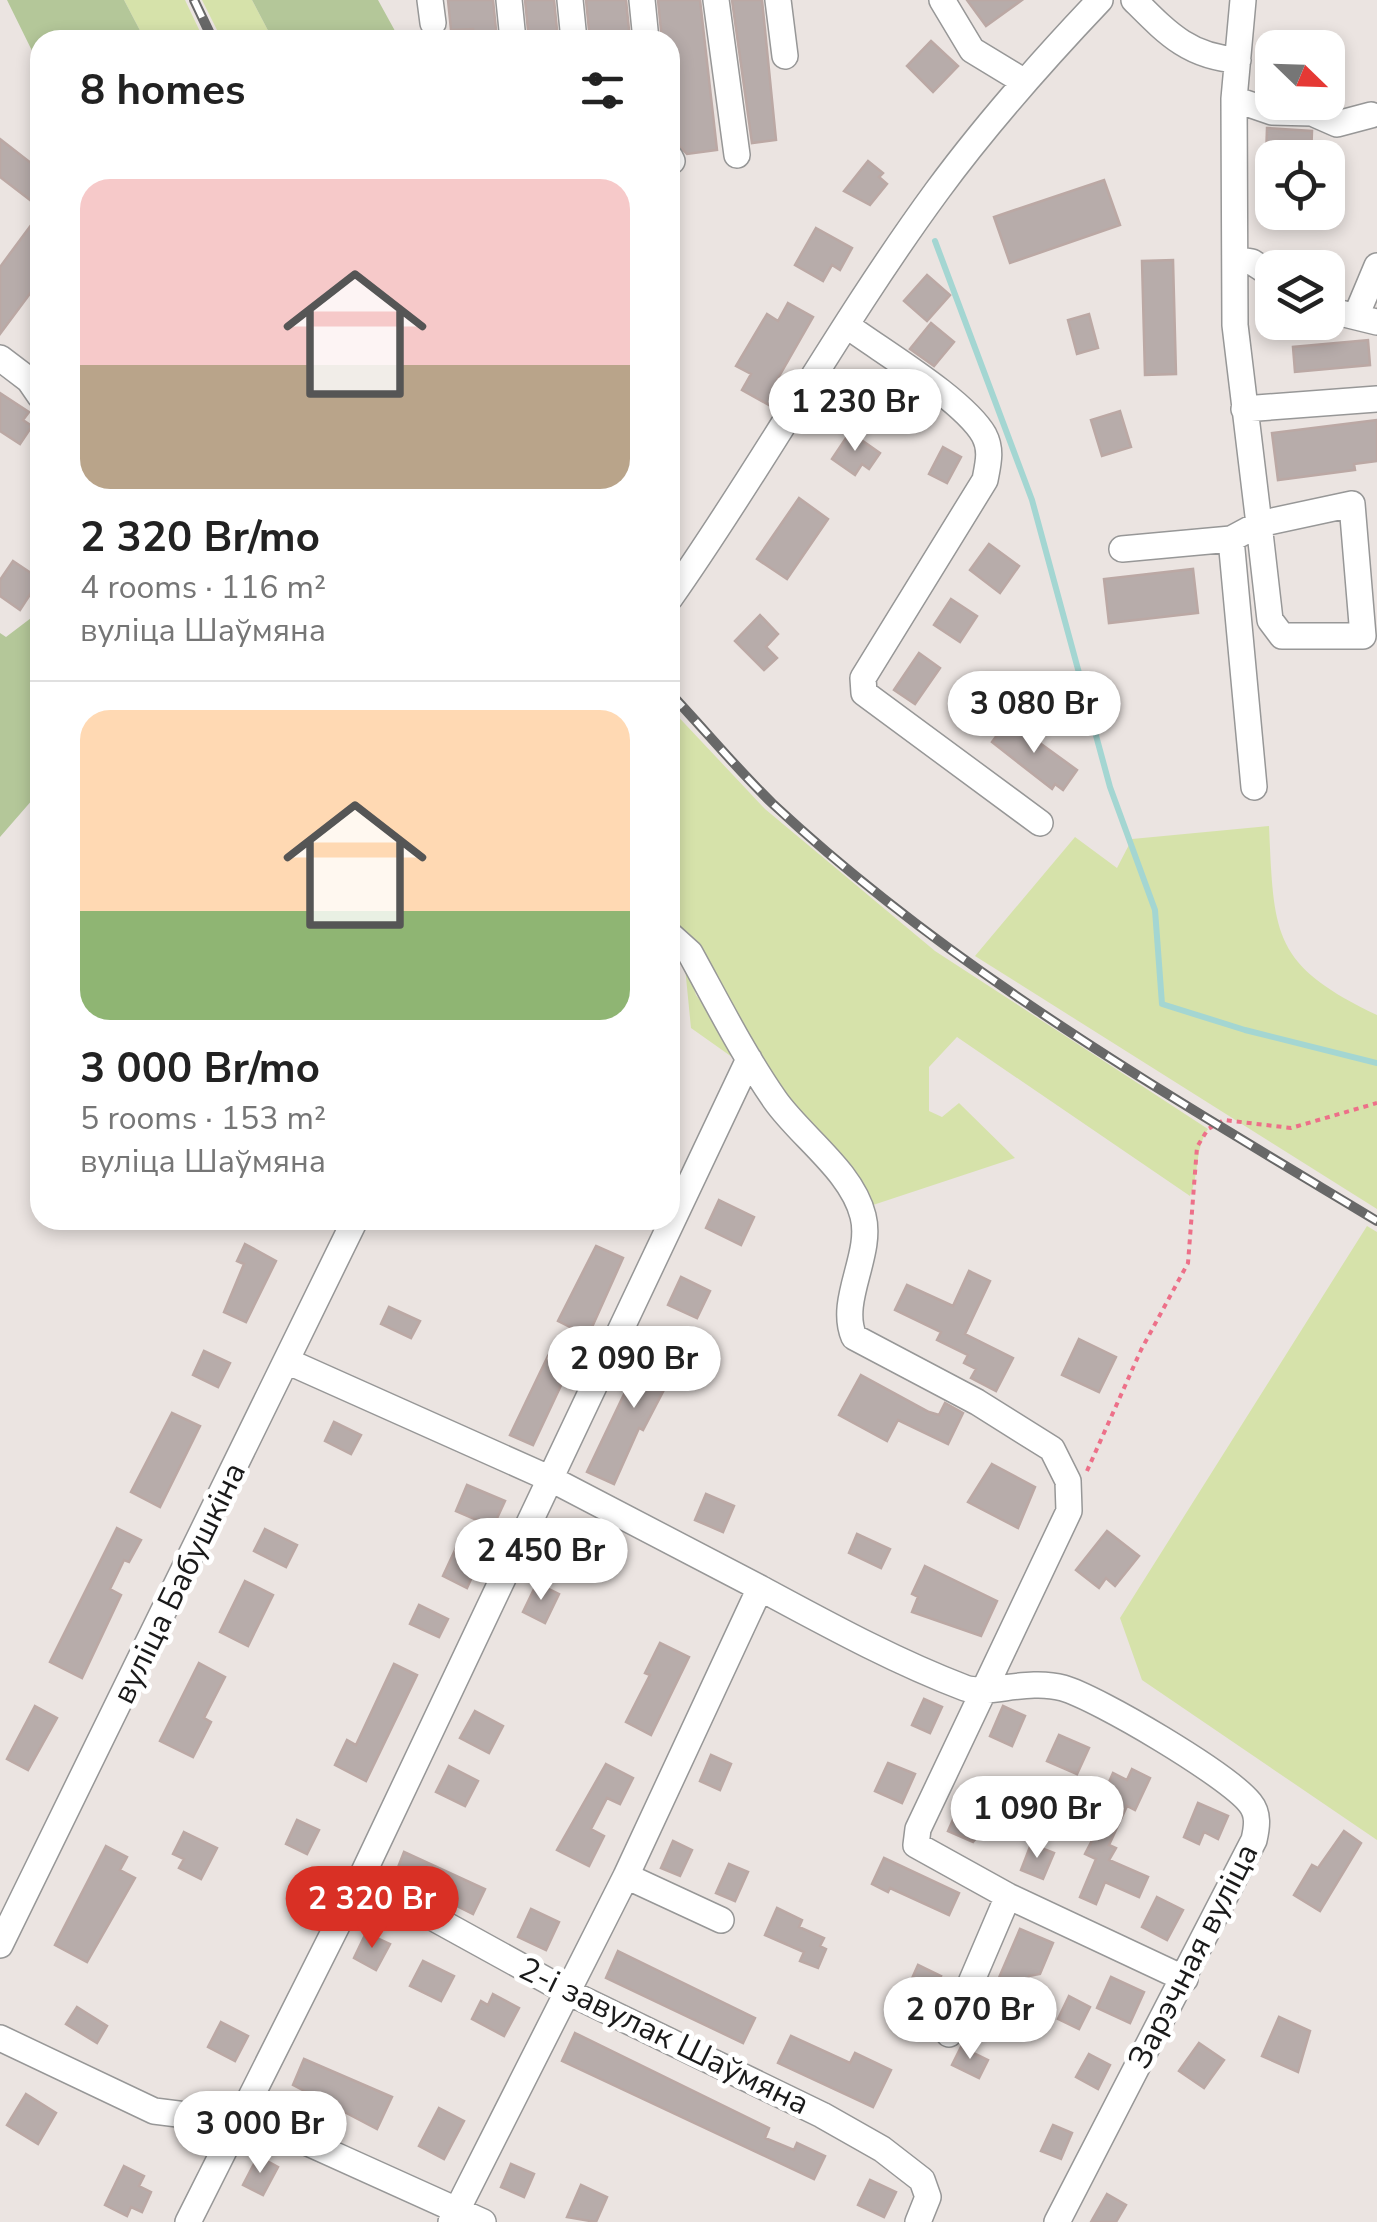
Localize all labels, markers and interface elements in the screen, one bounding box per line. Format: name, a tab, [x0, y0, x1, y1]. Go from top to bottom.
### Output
north arrow	[1255, 30, 1345, 120]
map controls	[1255, 30, 1345, 340]
text: 8 homes	[80, 62, 245, 119]
icon: filters	[575, 63, 630, 118]
button: locate	[1255, 140, 1345, 230]
icon: home	[265, 244, 445, 424]
button: layers	[1255, 250, 1345, 340]
pin: 1 230 Br	[752, 369, 958, 454]
text: 1 230 Br	[791, 380, 919, 423]
text: 2 320 Br/mo	[80, 509, 320, 566]
text: 4 rooms · 116 m²	[80, 566, 326, 609]
text: вуліца Шаўмяна	[80, 609, 326, 652]
pin: 3 080 Br	[931, 671, 1137, 756]
text: 3 080 Br	[970, 682, 1098, 725]
icon: home	[265, 775, 445, 955]
text: 3 000 Br/mo	[80, 1040, 320, 1097]
text: 5 rooms · 153 m²	[80, 1097, 326, 1140]
text: вуліца Шаўмяна	[80, 1140, 326, 1183]
pin: 2 090 Br	[531, 1326, 737, 1411]
text: 2 090 Br	[570, 1337, 698, 1380]
street label: вуліца Бабушкіна	[102, 1455, 256, 1711]
pin: 2 450 Br	[438, 1518, 644, 1603]
text: 2 450 Br	[477, 1529, 605, 1572]
pin: 1 090 Br	[934, 1776, 1140, 1861]
text: 1 090 Br	[973, 1787, 1101, 1830]
street label: Зарэчная вуліца	[1118, 1836, 1268, 2076]
pin: 2 320 Br	[269, 1866, 475, 1951]
text: 2 320 Br	[308, 1877, 436, 1920]
street label: 2-і завулак Шаўмяна	[512, 1947, 816, 2125]
pin: 2 070 Br	[867, 1977, 1073, 2062]
text: 2 070 Br	[906, 1988, 1034, 2031]
pin: 3 000 Br	[157, 2091, 363, 2176]
text: 3 000 Br	[196, 2102, 324, 2145]

